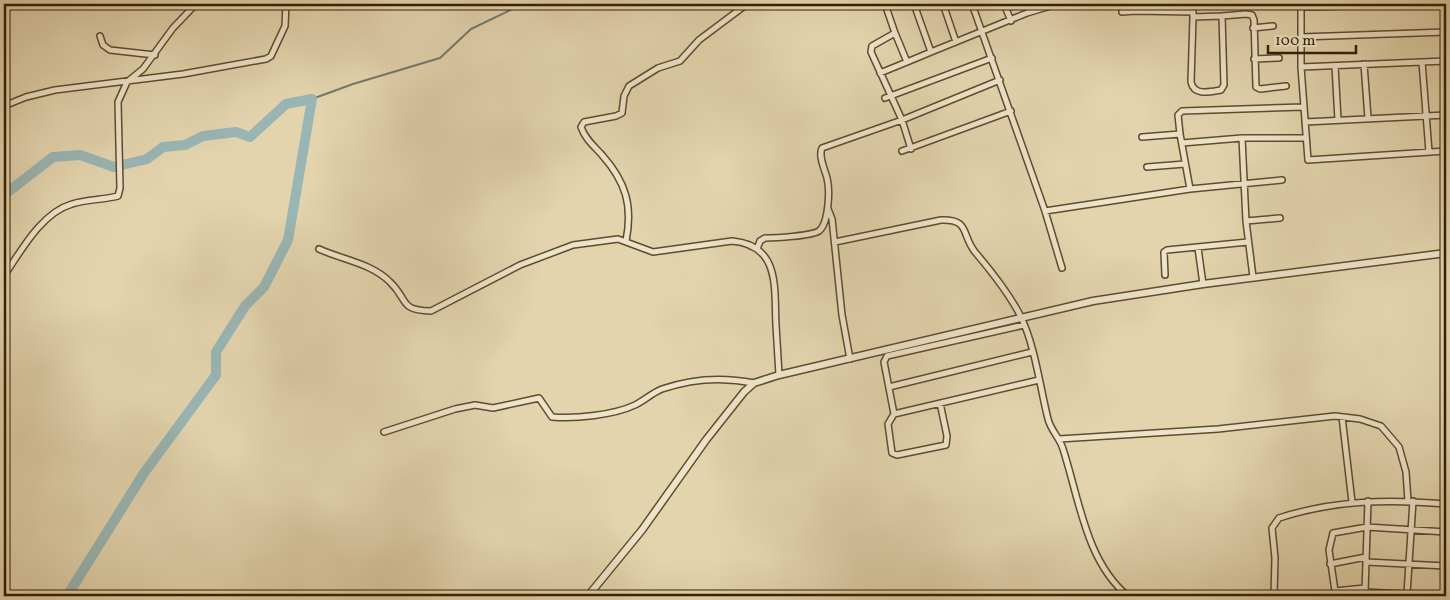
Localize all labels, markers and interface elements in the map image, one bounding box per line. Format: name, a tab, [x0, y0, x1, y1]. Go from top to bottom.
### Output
scale bar	[1268, 22, 1355, 54]
text: 100 m	[1275, 31, 1315, 52]

